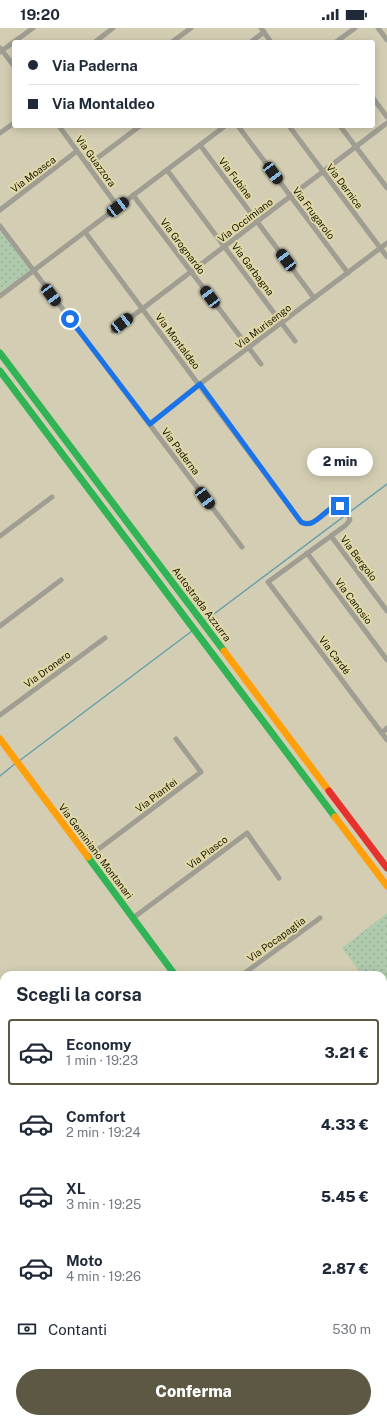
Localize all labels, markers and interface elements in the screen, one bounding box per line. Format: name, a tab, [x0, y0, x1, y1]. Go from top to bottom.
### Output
text: 19:20	[20, 6, 60, 23]
text: Via Paderna	[52, 57, 138, 74]
text: Via Montaldeo	[52, 95, 155, 112]
street label: Via Guazzora	[73, 133, 119, 189]
street label: Via Moasca	[8, 153, 58, 195]
street label: Via Fubine	[217, 155, 256, 201]
car	[261, 160, 285, 186]
street label: Via Dernice	[324, 161, 366, 211]
street label: Via Frugarolo	[290, 185, 338, 242]
car	[105, 195, 131, 219]
street label: Via Occimiano	[215, 195, 275, 245]
street label: Via Grognardo	[158, 216, 208, 277]
street label: Via Garbagna	[229, 240, 277, 298]
car	[274, 247, 298, 273]
car	[39, 282, 63, 308]
car	[198, 284, 222, 310]
street label: Via Murisengo	[233, 301, 293, 351]
route start	[61, 310, 79, 328]
car	[109, 311, 135, 335]
street label: Via Montaldeo	[153, 311, 203, 371]
street label: Via Paderna	[159, 425, 203, 477]
callout: 2 min	[307, 448, 373, 476]
text: 2 min	[323, 454, 357, 469]
car	[193, 485, 217, 511]
route end	[331, 497, 349, 515]
street label: Via Bergolo	[338, 533, 380, 583]
street label: Autostrada Azzurra	[170, 564, 234, 644]
street label: Via Canosio	[333, 576, 375, 626]
street label: Via Cardé	[317, 633, 354, 677]
street label: Via Dronero	[21, 648, 73, 690]
street label: Via Pianfei	[133, 775, 179, 815]
street label: Via Geminiano Montanari	[56, 801, 136, 901]
street label: Via Piasco	[184, 833, 230, 871]
street label: Via Pocapaglia	[245, 914, 307, 964]
text: Scegli la corsa	[16, 984, 142, 1005]
icon: car	[18, 1034, 54, 1070]
text: Economy	[66, 1036, 131, 1053]
text: 3.21 €	[324, 1044, 369, 1061]
text: 1 min · 19:23	[66, 1053, 138, 1068]
icon: car	[18, 1106, 54, 1142]
text: Comfort	[66, 1108, 126, 1125]
text: 4.33 €	[321, 1116, 369, 1133]
text: 2 min · 19:24	[66, 1125, 141, 1140]
icon: car	[18, 1178, 54, 1214]
text: XL	[66, 1180, 85, 1197]
text: 5.45 €	[321, 1188, 369, 1205]
text: 3 min · 19:25	[66, 1197, 141, 1212]
icon: car	[18, 1250, 54, 1286]
text: Moto	[66, 1252, 103, 1269]
text: 2.87 €	[322, 1260, 369, 1277]
text: 4 min · 19:26	[66, 1269, 141, 1284]
icon: cash	[16, 1318, 38, 1340]
text: Contanti	[48, 1321, 107, 1338]
text: 530 m	[332, 1322, 371, 1337]
button: Conferma	[16, 1369, 371, 1415]

